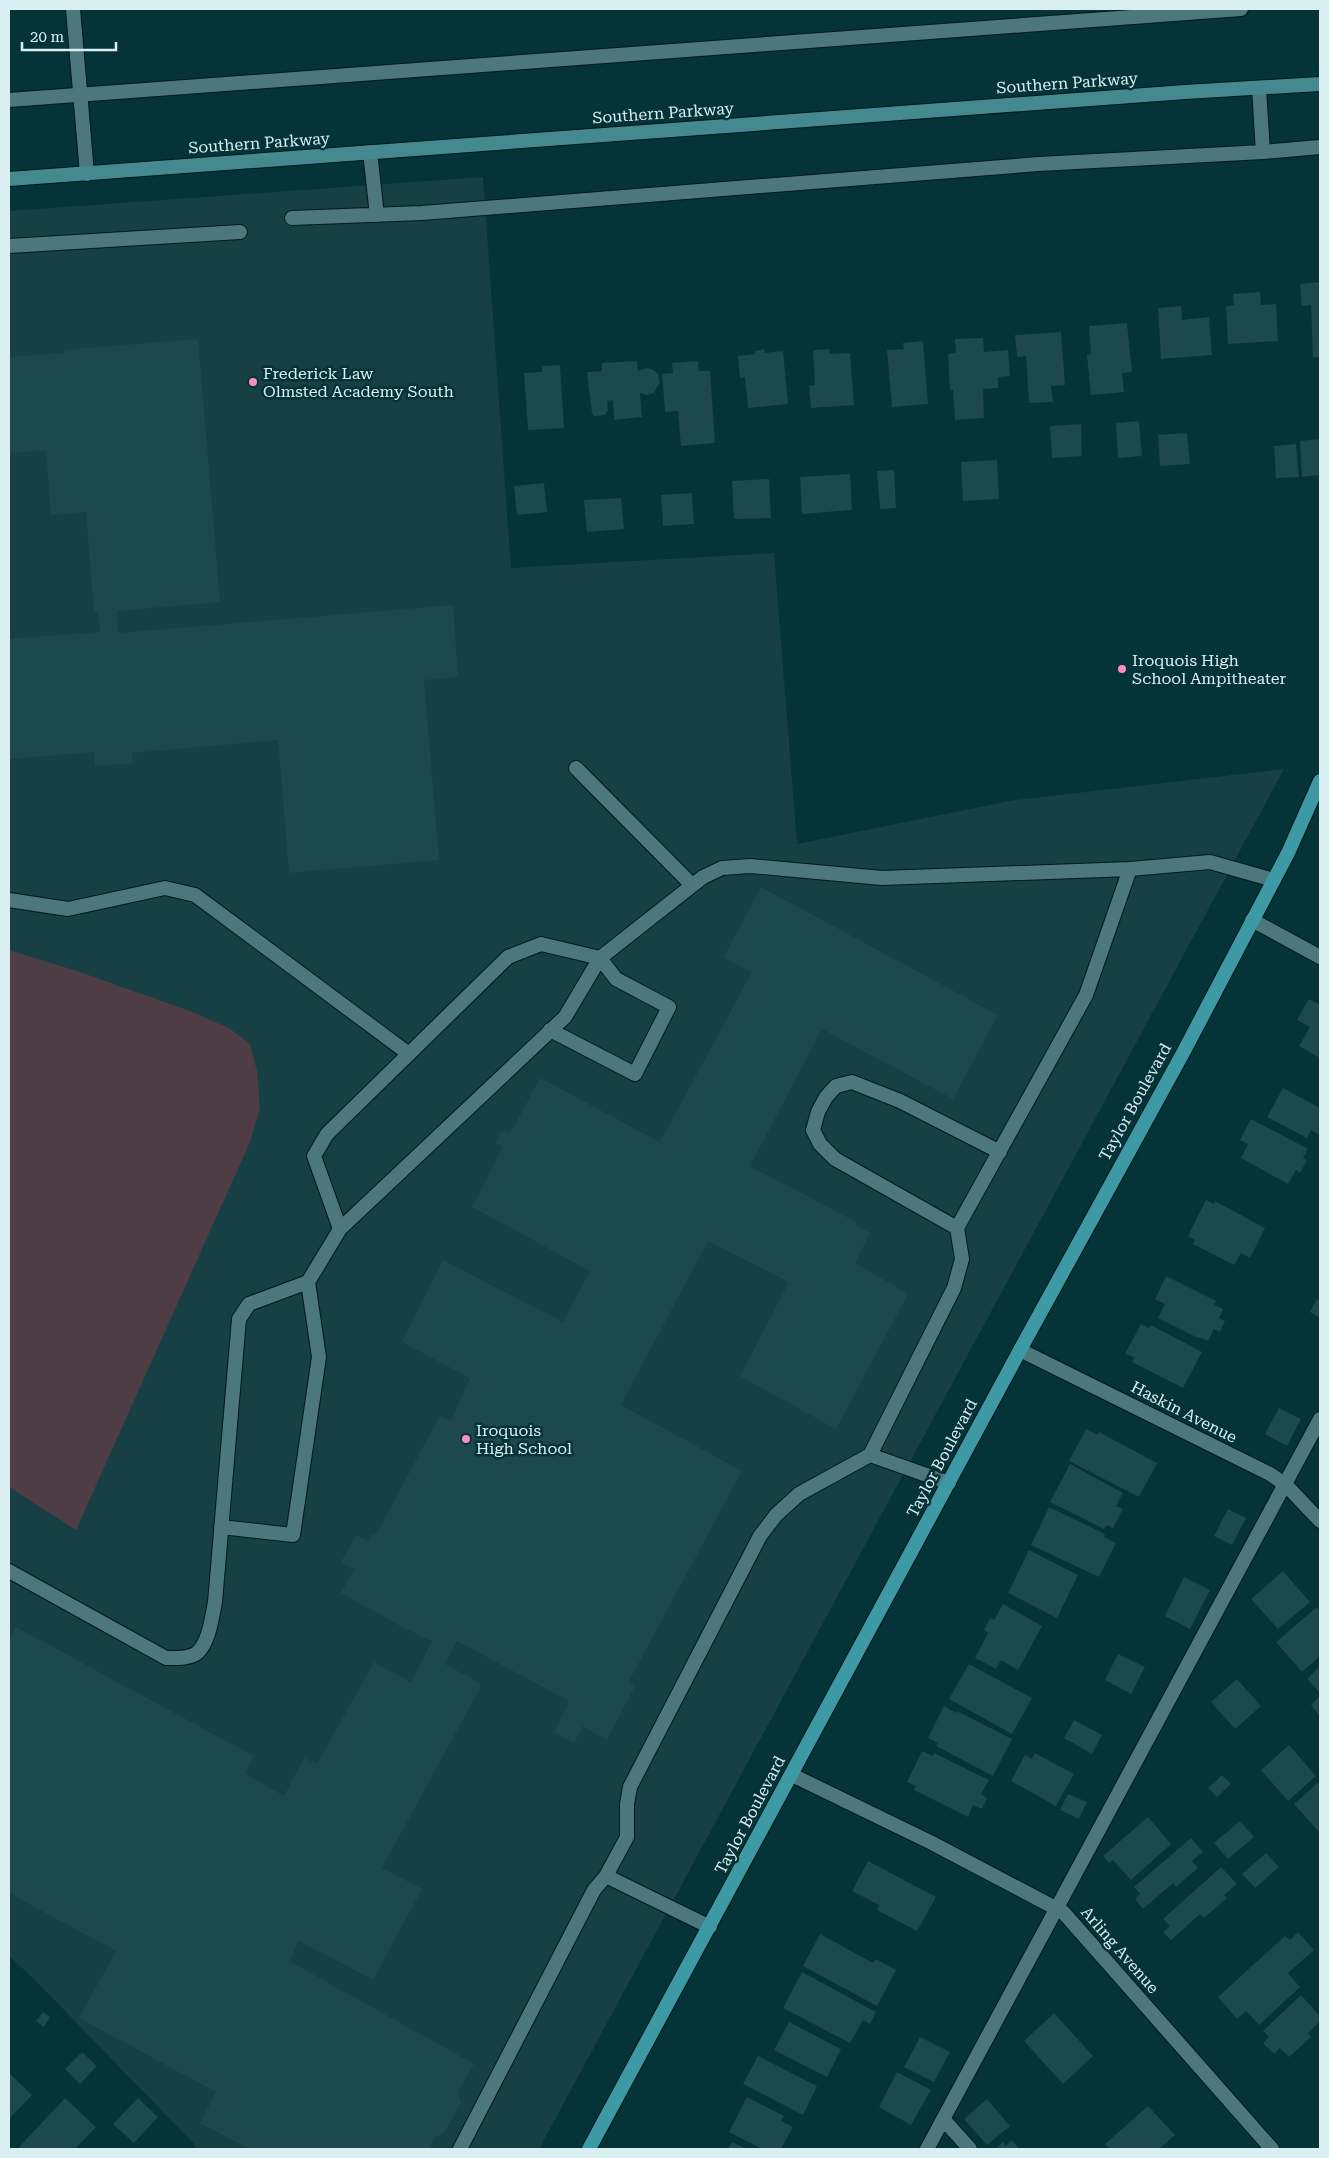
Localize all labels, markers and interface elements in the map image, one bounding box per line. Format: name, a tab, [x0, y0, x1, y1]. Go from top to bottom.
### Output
scale bar	[22, 20, 116, 52]
text: 20 m	[30, 28, 65, 46]
street label: Southern Parkway	[996, 69, 1139, 97]
street label: Southern Parkway	[592, 99, 735, 127]
street label: Southern Parkway	[188, 129, 331, 157]
place label: Frederick Law Olmsted Academy South	[263, 364, 454, 401]
marker: Frederick Law Olmsted Academy South	[247, 376, 259, 388]
place label: Iroquois High School Ampitheater	[1132, 651, 1287, 688]
marker: Iroquois High School Ampitheater	[1116, 663, 1128, 675]
street label: Taylor Boulevard	[1095, 1040, 1175, 1164]
street label: Haskin Avenue	[1128, 1377, 1240, 1447]
street label: Taylor Boulevard	[903, 1396, 981, 1520]
place label: Iroquois High School	[476, 1421, 572, 1458]
marker: Iroquois High School	[460, 1433, 472, 1445]
street label: Taylor Boulevard	[711, 1753, 789, 1877]
street label: Arling Avenue	[1077, 1903, 1163, 1997]

